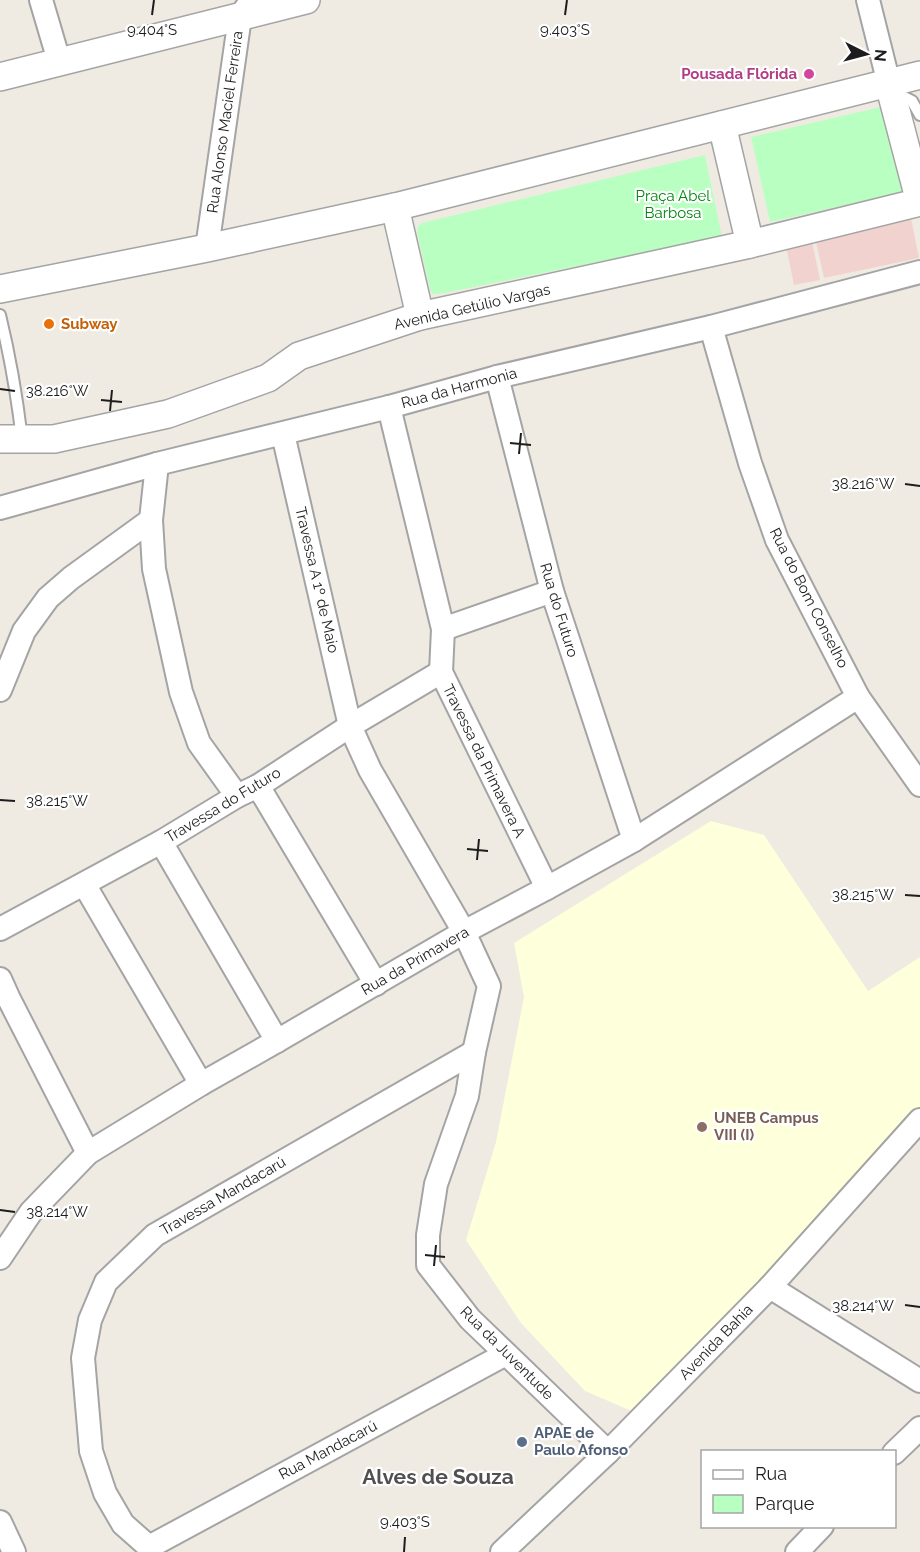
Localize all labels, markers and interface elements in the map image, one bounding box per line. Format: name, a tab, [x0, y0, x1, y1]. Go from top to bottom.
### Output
text: 9.404°S	[127, 21, 177, 39]
text: 9.403°S	[540, 21, 590, 39]
north arrow	[836, 24, 896, 84]
street label: Rua Alonso Maciel Ferreira	[203, 30, 247, 214]
text: N	[870, 48, 891, 63]
place label: Pousada Flórida	[681, 65, 797, 83]
marker: Pousada Flórida	[802, 67, 816, 81]
park label: Praça Abel Barbosa	[636, 187, 711, 222]
street label: Avenida Getúlio Vargas	[392, 280, 552, 334]
place label: Subway	[61, 315, 118, 333]
marker: Subway	[42, 317, 56, 331]
street label: Rua da Harmonia	[399, 364, 519, 412]
text: 38.216°W	[26, 382, 89, 400]
text: 38.216°W	[832, 475, 895, 493]
street label: Travessa A 1º de Maio	[291, 505, 343, 655]
street label: Rua do Bom Conselho	[766, 525, 852, 671]
street label: Rua do Futuro	[536, 561, 582, 659]
street label: Travessa da Primavera A	[439, 681, 529, 841]
street label: Travessa do Futuro	[162, 763, 284, 847]
text: 38.215°W	[26, 792, 88, 810]
text: 38.215°W	[832, 886, 894, 904]
street label: Rua da Primavera	[358, 923, 472, 999]
place label: UNEB Campus VIII (I)	[714, 1109, 819, 1144]
marker: UNEB Campus VIII (I)	[695, 1120, 709, 1134]
street label: Travessa Mandacarú	[157, 1153, 289, 1239]
text: 38.214°W	[26, 1203, 88, 1221]
text: 38.214°W	[832, 1297, 894, 1315]
street label: Avenida Bahia	[676, 1301, 756, 1383]
street label: Rua da Juventude	[456, 1302, 558, 1404]
street label: Rua Mandacarú	[276, 1417, 380, 1483]
place label: APAE de Paulo Afonso	[534, 1424, 628, 1459]
marker: APAE de Paulo Afonso	[515, 1435, 529, 1449]
legend	[701, 1450, 896, 1528]
text: Rua	[755, 1463, 787, 1484]
district label: Alves de Souza	[362, 1464, 514, 1489]
text: Parque	[755, 1493, 815, 1514]
text: 9.403°S	[380, 1513, 430, 1531]

